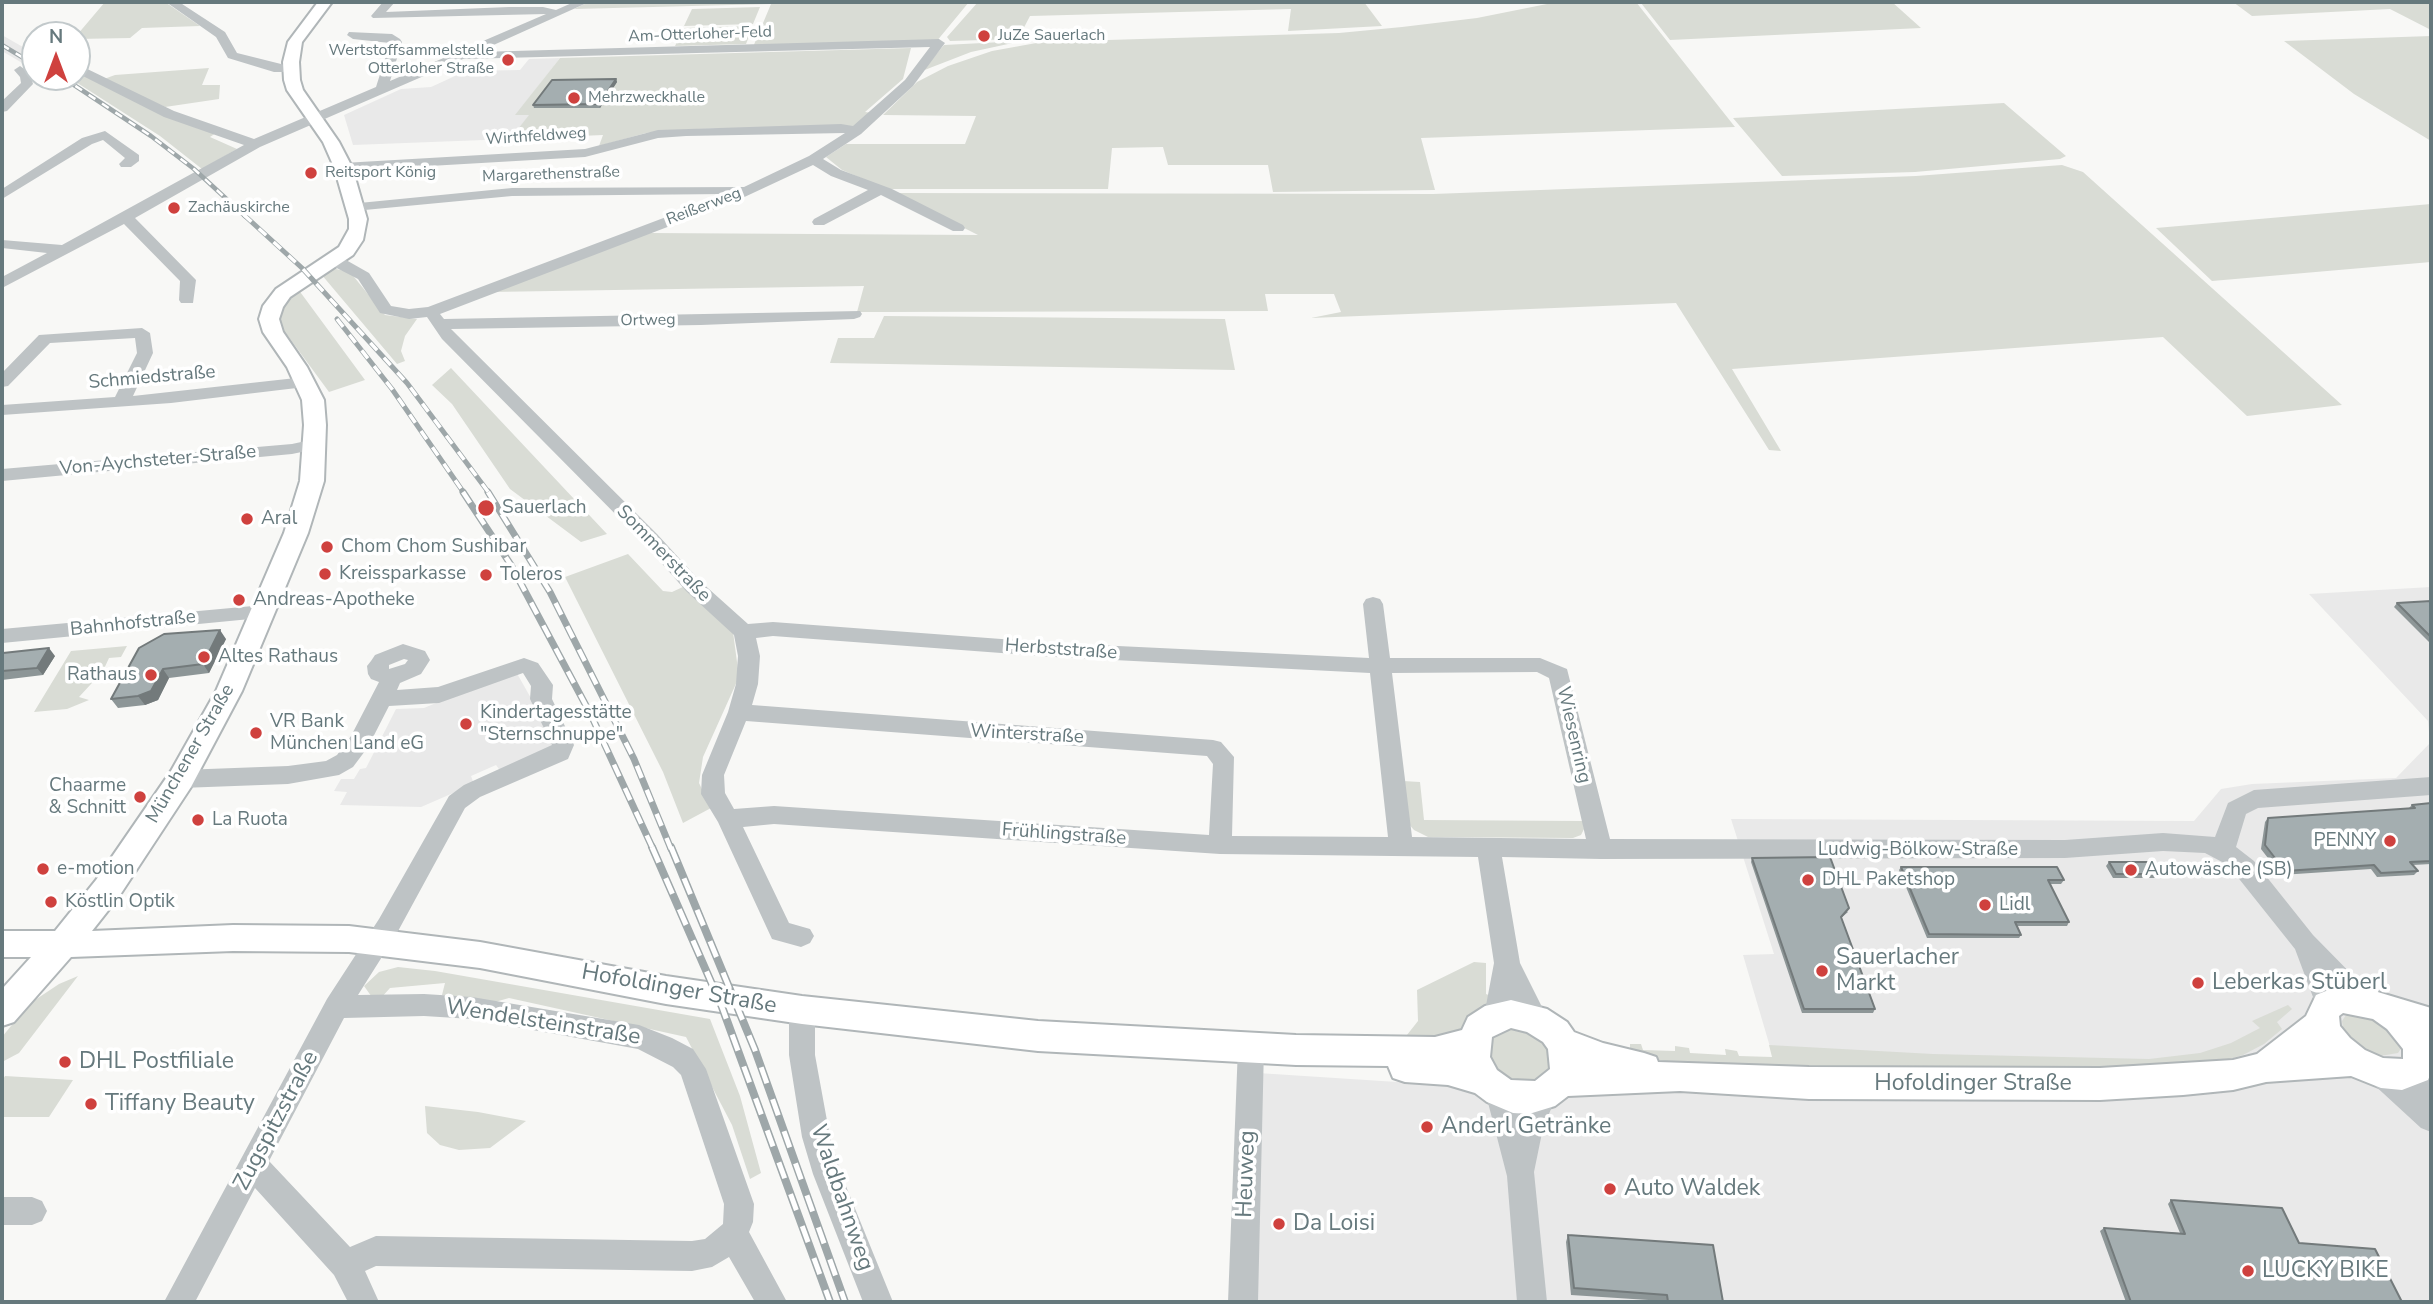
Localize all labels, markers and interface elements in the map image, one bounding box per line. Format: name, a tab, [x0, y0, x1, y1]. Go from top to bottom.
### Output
north arrow	[21, 21, 91, 91]
street label: Am-Otterloher-Feld	[628, 23, 772, 47]
text: N	[49, 24, 63, 50]
place label: JuZe Sauerlach	[998, 26, 1105, 46]
marker: JuZe Sauerlach	[976, 28, 992, 44]
place label: Wertstoffsammelstelle Otterloher Straße	[329, 41, 494, 79]
marker: Wertstoffsammelstelle Otterloher Straße	[500, 52, 516, 68]
place label: Mehrzweckhalle	[588, 88, 705, 108]
marker: Mehrzweckhalle	[566, 90, 582, 106]
street label: Wirthfeldweg	[485, 124, 587, 150]
place label: Reitsport König	[325, 163, 436, 183]
street label: Margarethenstraße	[482, 163, 620, 187]
marker: Reitsport König	[303, 165, 319, 181]
street label: Reißerweg	[664, 184, 744, 230]
place label: Zachäuskirche	[188, 198, 290, 218]
marker: Zachäuskirche	[166, 200, 182, 216]
street label: Ortweg	[620, 311, 676, 331]
street label: Schmiedstraße	[88, 361, 216, 395]
street label: Von-Aychsteter-Straße	[59, 441, 257, 481]
place label: Sauerlach	[502, 497, 587, 519]
marker: Sauerlach	[476, 498, 496, 518]
street label: Sommerstraße	[611, 501, 715, 607]
place label: Aral	[261, 508, 297, 530]
marker: Aral	[239, 511, 255, 527]
place label: Chom Chom Sushibar	[341, 536, 526, 558]
marker: Chom Chom Sushibar	[319, 539, 335, 555]
place label: Kreissparkasse	[339, 563, 466, 585]
place label: Toleros	[500, 564, 563, 586]
marker: Kreissparkasse	[317, 566, 333, 582]
marker: Toleros	[478, 567, 494, 583]
place label: Andreas-Apotheke	[253, 589, 415, 611]
marker: Andreas-Apotheke	[231, 592, 247, 608]
street label: Bahnhofstraße	[69, 606, 197, 642]
street label: Herbststraße	[1004, 635, 1118, 665]
place label: Altes Rathaus	[218, 646, 338, 668]
marker: Altes Rathaus	[196, 649, 212, 665]
place label: Rathaus	[67, 664, 137, 686]
marker: Rathaus	[143, 667, 159, 683]
street label: Münchener Straße	[142, 680, 240, 828]
street label: Wiesenring	[1551, 684, 1595, 786]
place label: Kindertagesstätte "Sternschnuppe"	[480, 702, 631, 746]
place label: VR Bank München Land eG	[270, 711, 424, 755]
marker: Kindertagesstätte "Sternschnuppe"	[458, 716, 474, 732]
street label: Winterstraße	[970, 721, 1084, 749]
marker: VR Bank München Land eG	[248, 725, 264, 741]
place label: Chaarme & Schnitt	[48, 775, 126, 819]
marker: Chaarme & Schnitt	[132, 789, 148, 805]
place label: La Ruota	[212, 809, 288, 831]
marker: La Ruota	[190, 812, 206, 828]
street label: Frühlingstraße	[1001, 819, 1127, 851]
place label: PENNY	[2313, 830, 2376, 852]
marker: PENNY	[2382, 833, 2398, 849]
street label: Ludwig-Bölkow-Straße	[1818, 839, 2018, 861]
place label: e-motion	[57, 858, 135, 880]
place label: Autowäsche (SB)	[2145, 859, 2293, 881]
marker: e-motion	[35, 861, 51, 877]
marker: Autowäsche (SB)	[2123, 862, 2139, 878]
place label: DHL Paketshop	[1822, 869, 1955, 891]
marker: DHL Paketshop	[1800, 872, 1816, 888]
place label: Köstlin Optik	[65, 891, 175, 913]
marker: Köstlin Optik	[43, 894, 59, 910]
place label: Lidl	[1999, 894, 2030, 916]
marker: Lidl	[1977, 897, 1993, 913]
place label: Sauerlacher Markt	[1836, 944, 1959, 998]
street label: Hofoldinger Straße	[579, 959, 779, 1021]
marker: Sauerlacher Markt	[1814, 963, 1830, 979]
place label: Leberkas Stüberl	[2212, 969, 2387, 997]
marker: Leberkas Stüberl	[2190, 975, 2206, 991]
street label: Wendelsteinstraße	[444, 994, 642, 1052]
street label: Zugspitzstraße	[229, 1047, 325, 1195]
place label: DHL Postfiliale	[79, 1048, 234, 1076]
marker: DHL Postfiliale	[57, 1054, 73, 1070]
street label: Hofoldinger Straße	[1874, 1070, 2072, 1098]
place label: Tiffany Beauty	[105, 1090, 255, 1118]
marker: Tiffany Beauty	[83, 1096, 99, 1112]
place label: Anderl Getränke	[1441, 1113, 1611, 1141]
marker: Anderl Getränke	[1419, 1119, 1435, 1135]
street label: Waldbahnweg	[803, 1121, 879, 1275]
street label: Heuweg	[1232, 1130, 1262, 1218]
place label: Auto Waldek	[1624, 1175, 1760, 1203]
marker: Auto Waldek	[1602, 1181, 1618, 1197]
place label: Da Loisi	[1293, 1210, 1375, 1238]
marker: Da Loisi	[1271, 1216, 1287, 1232]
place label: LUCKY BIKE	[2262, 1257, 2389, 1285]
marker: LUCKY BIKE	[2240, 1263, 2256, 1279]

